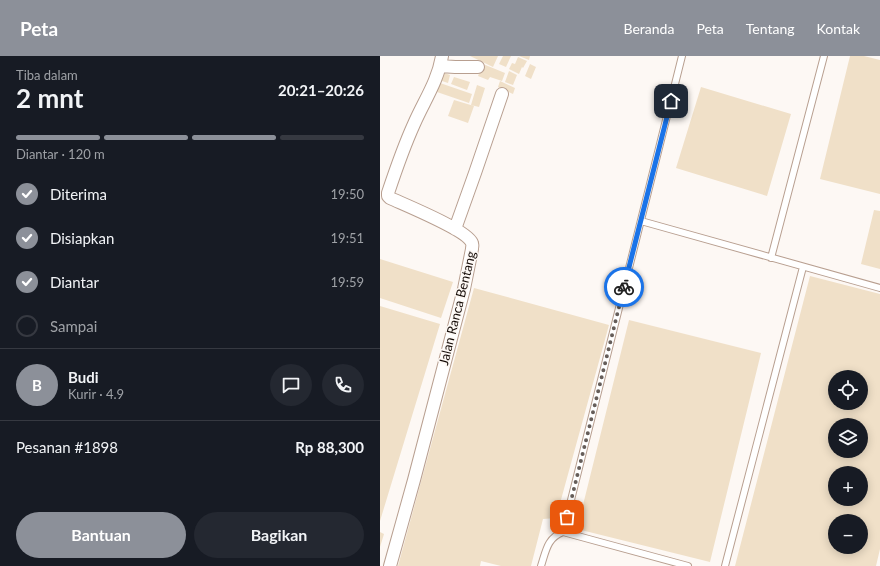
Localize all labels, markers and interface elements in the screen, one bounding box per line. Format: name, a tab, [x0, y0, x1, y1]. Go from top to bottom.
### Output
text: Peta	[20, 17, 58, 40]
text: Beranda	[624, 20, 674, 37]
text: Peta	[696, 20, 724, 37]
text: Tentang	[746, 20, 795, 37]
text: Kontak	[817, 20, 860, 37]
text: Tiba dalam	[16, 67, 78, 83]
text: 20:21–20:26	[278, 81, 364, 99]
text: 2 mnt	[16, 82, 83, 114]
pin	[654, 84, 688, 118]
icon: home	[660, 90, 682, 112]
text: Diantar · 120 m	[16, 146, 105, 162]
icon: check	[16, 183, 38, 205]
text: Diterima	[50, 185, 107, 203]
text: 19:50	[331, 186, 364, 202]
icon: check	[16, 227, 38, 249]
text: Disiapkan	[50, 229, 114, 247]
text: 19:51	[331, 230, 364, 246]
street label: Jalan Ranca Bentang	[435, 249, 479, 367]
courier	[604, 267, 644, 307]
icon: check	[16, 271, 38, 293]
text: Diantar	[50, 273, 99, 291]
text: 19:59	[331, 274, 364, 290]
icon: bike	[613, 276, 635, 298]
text: Sampai	[50, 317, 97, 335]
button: chat	[270, 364, 312, 406]
button: phone	[322, 364, 364, 406]
text: Budi	[68, 368, 99, 386]
map controls	[828, 370, 868, 554]
button: locate	[828, 370, 868, 410]
text: B	[32, 376, 42, 394]
text: Kurir · 4.9	[68, 386, 124, 402]
button: layers	[828, 418, 868, 458]
text: Pesanan #1898	[16, 438, 118, 456]
text: Rp 88,300	[295, 438, 364, 456]
button: +	[828, 466, 868, 506]
pin	[550, 500, 584, 534]
icon: bag	[556, 506, 578, 528]
button: Bantuan	[16, 512, 186, 558]
button: Bagikan	[194, 512, 364, 558]
button: −	[828, 514, 868, 554]

